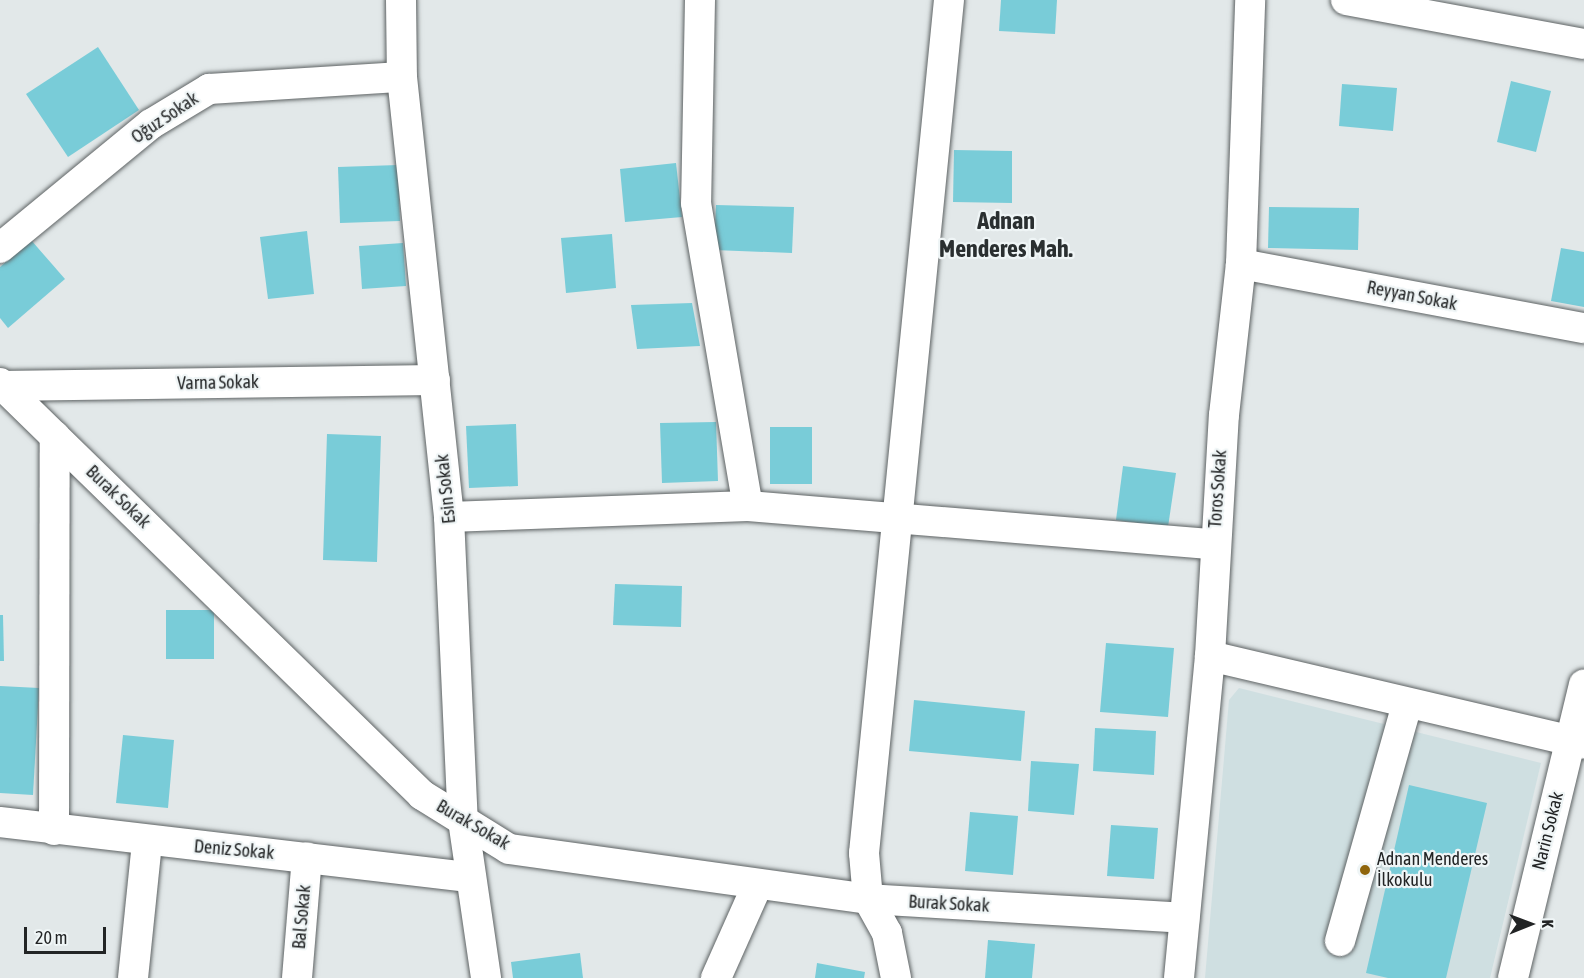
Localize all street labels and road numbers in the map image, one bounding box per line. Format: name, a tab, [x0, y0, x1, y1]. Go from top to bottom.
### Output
street label: Oğuz Sokak	[127, 88, 203, 148]
street label: Reyyan Sokak	[1365, 277, 1459, 315]
street label: Varna Sokak	[177, 371, 259, 395]
street label: Toros Sokak	[1205, 449, 1231, 529]
street label: Esin Sokak	[432, 453, 460, 525]
street label: Burak Sokak	[81, 461, 155, 533]
street label: Narin Sokak	[1528, 790, 1568, 872]
street label: Burak Sokak	[432, 795, 514, 855]
street label: Deniz Sokak	[193, 836, 275, 864]
street label: Bal Sokak	[288, 884, 316, 950]
street label: Burak Sokak	[908, 891, 990, 917]

